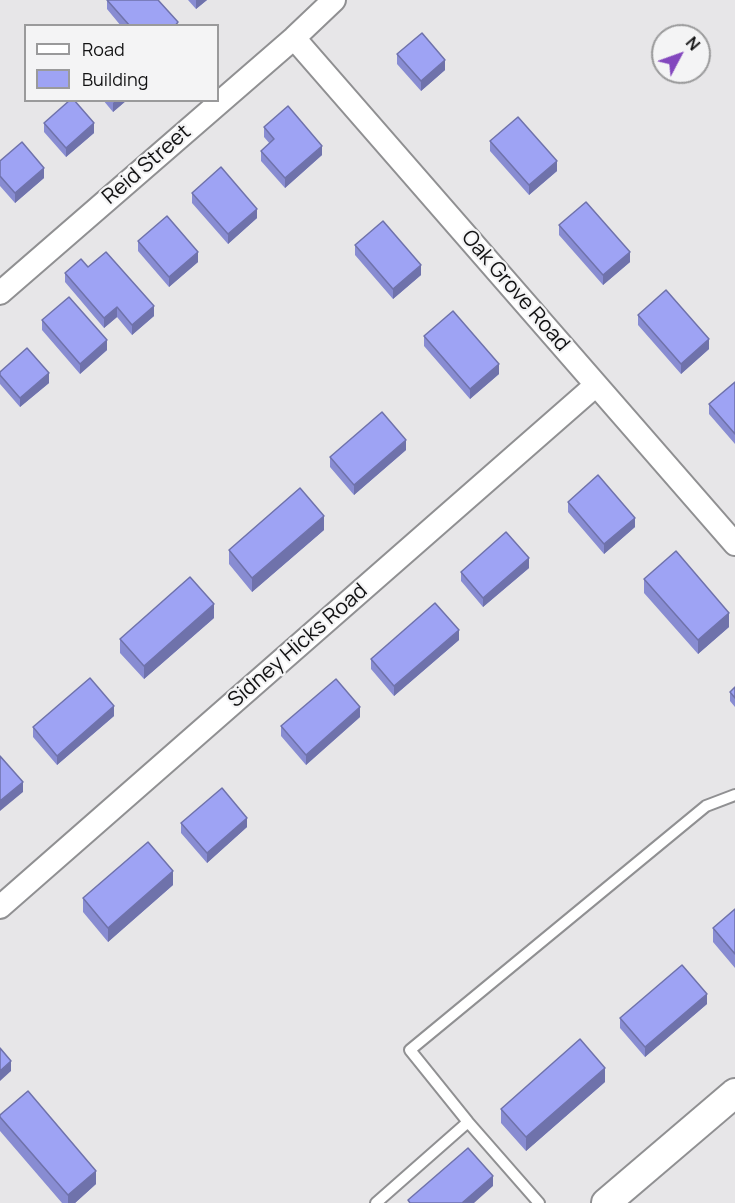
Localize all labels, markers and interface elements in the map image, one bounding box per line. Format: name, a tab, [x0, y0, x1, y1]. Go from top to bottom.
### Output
legend	[24, 24, 219, 102]
north arrow	[651, 24, 711, 84]
text: N	[681, 32, 705, 55]
text: Road	[82, 37, 125, 61]
text: Building	[82, 67, 148, 91]
street label: Reid Street	[98, 120, 196, 210]
street label: Oak Grove Road	[456, 225, 574, 357]
street label: Sidney Hicks Road	[223, 579, 373, 713]

